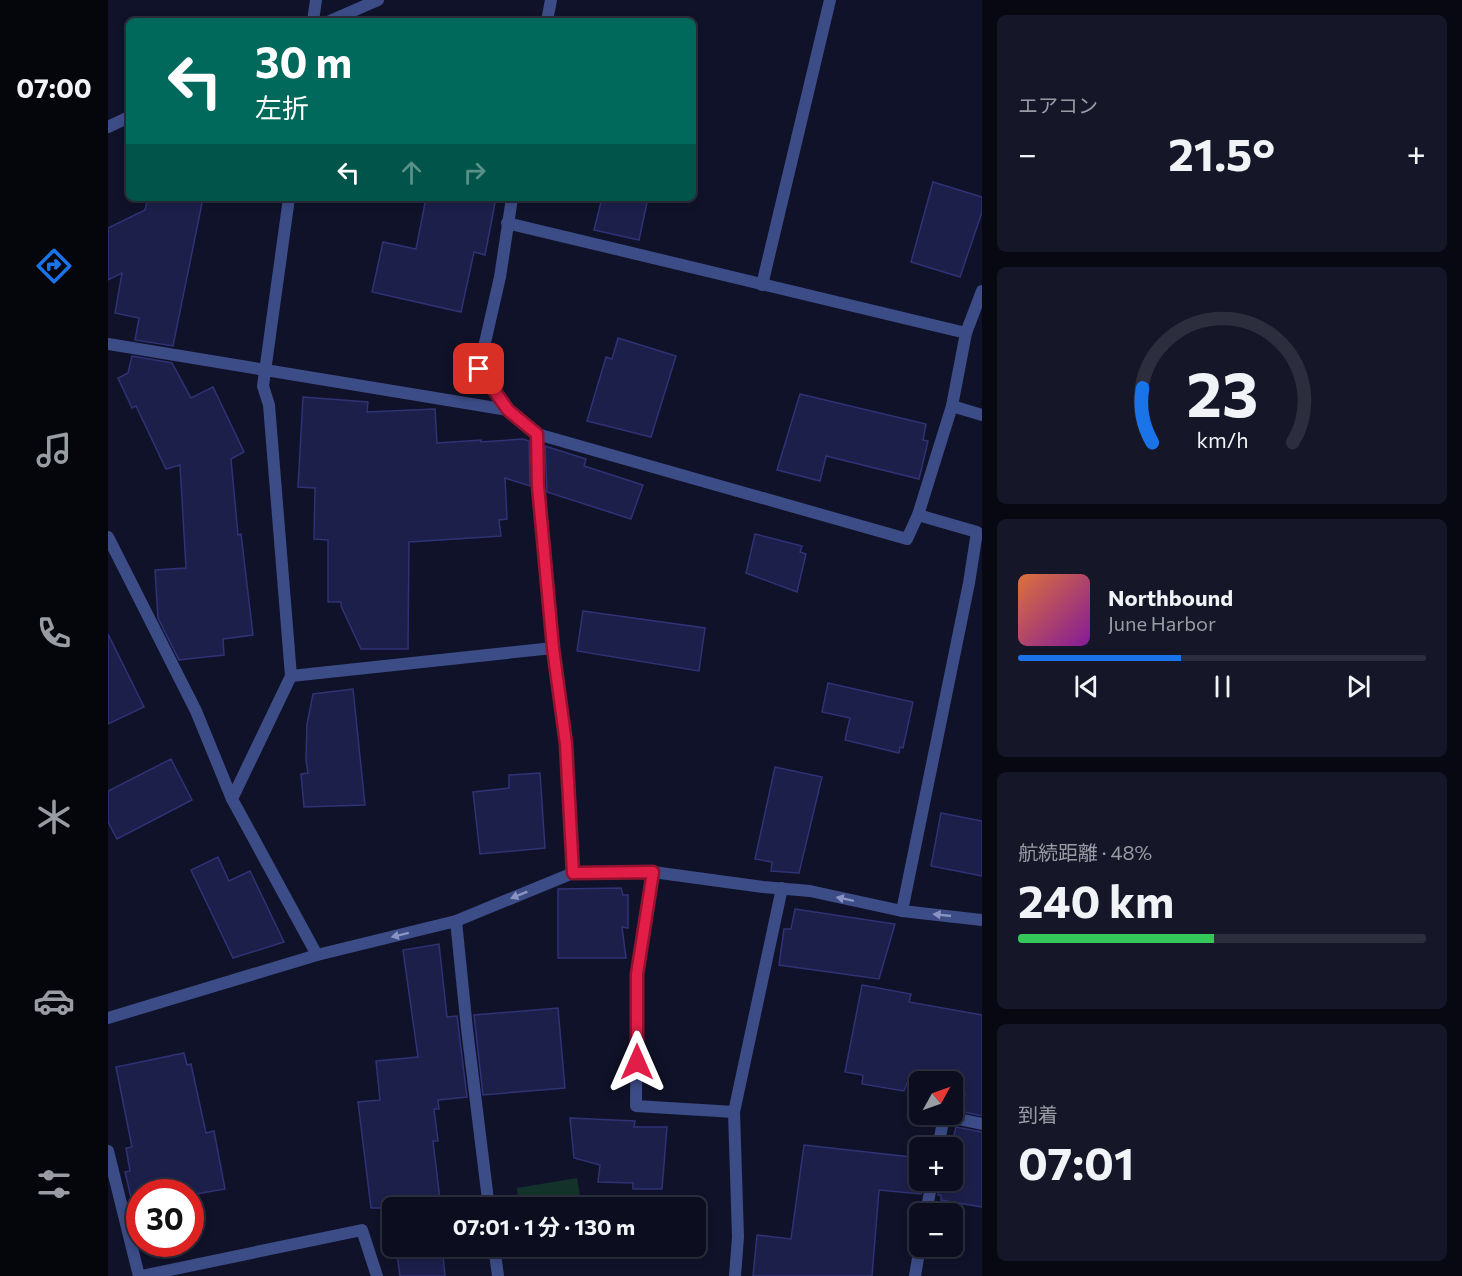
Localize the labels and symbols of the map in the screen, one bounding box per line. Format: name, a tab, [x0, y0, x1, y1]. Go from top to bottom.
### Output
pin	[453, 343, 504, 394]
one-way arrow	[509, 890, 527, 900]
one-way arrow	[835, 893, 854, 903]
one-way arrow	[932, 910, 951, 920]
one-way arrow	[390, 930, 409, 940]
position arrow	[605, 1030, 669, 1094]
north arrow	[909, 1071, 963, 1125]
speed limit sign: 30	[126, 1179, 204, 1257]

